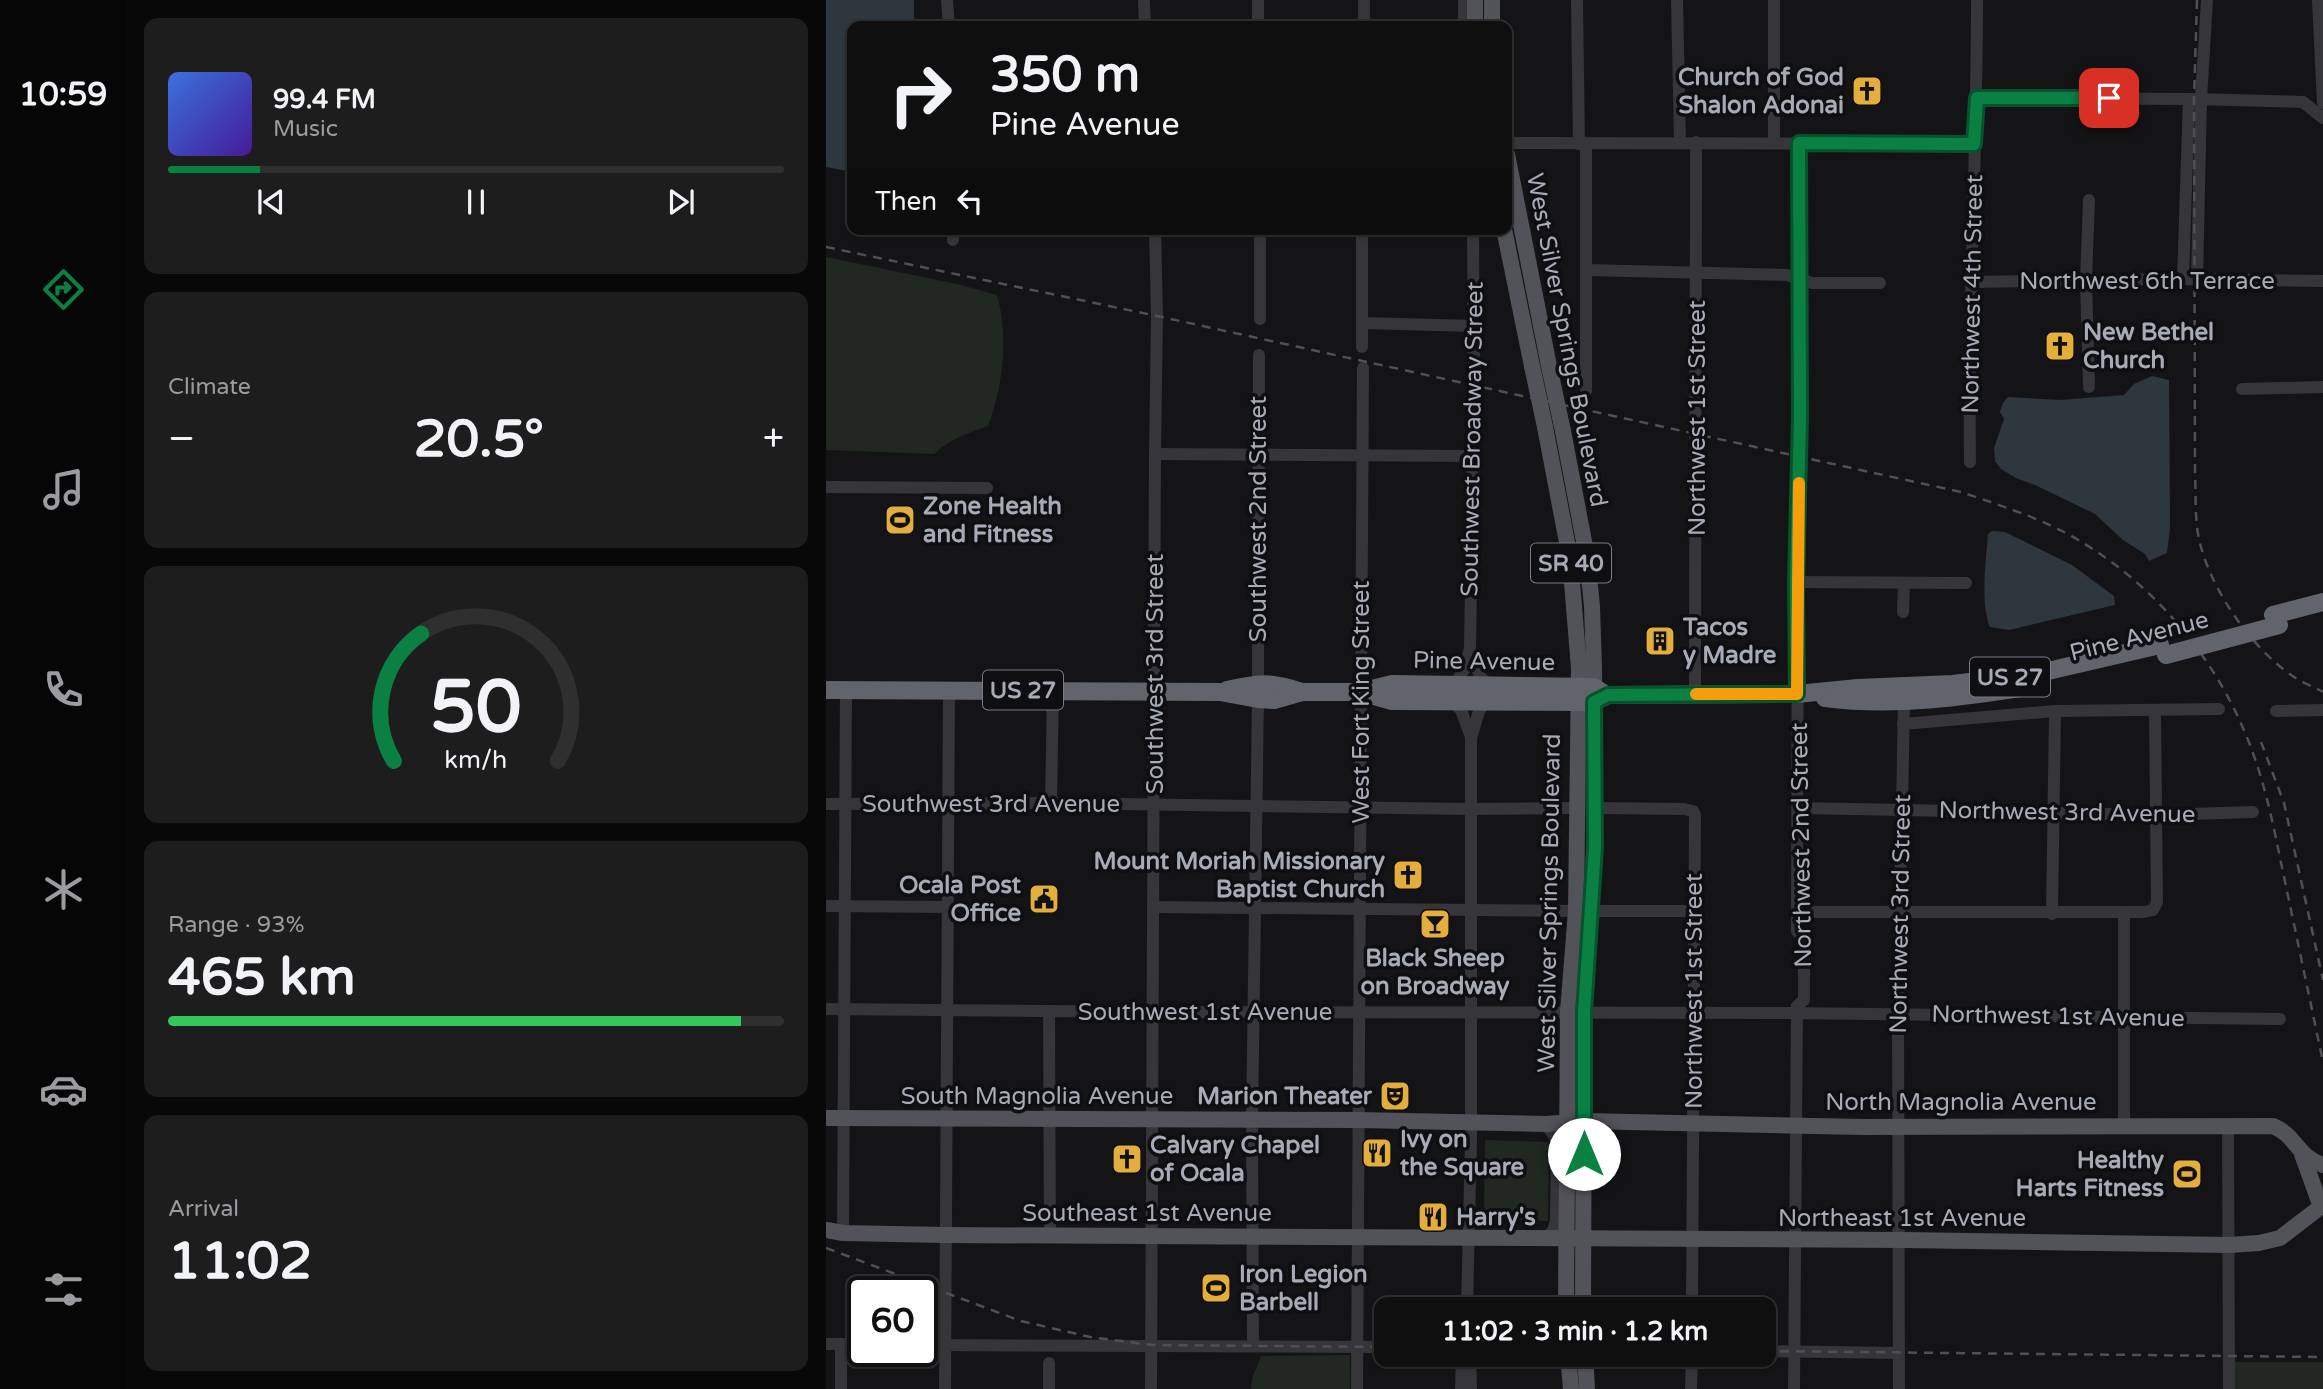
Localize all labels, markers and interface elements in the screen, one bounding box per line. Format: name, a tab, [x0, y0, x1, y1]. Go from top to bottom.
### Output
text: 350 m	[990, 46, 1140, 105]
icon: right	[875, 49, 966, 140]
place label: Church of God Shalon Adonai	[1678, 63, 1844, 120]
pin	[2079, 68, 2139, 128]
church icon: Church of God Shalon Adonai	[1850, 74, 1884, 108]
text: 10:59	[19, 76, 107, 114]
icon: arrive	[2090, 79, 2128, 117]
text: 99.4 FM	[273, 84, 376, 115]
text: Pine Avenue	[990, 106, 1180, 144]
text: Music	[273, 115, 338, 143]
street label: West Silver Springs Boulevard	[1520, 171, 1613, 509]
street label: Northwest 4th Street	[1956, 174, 1989, 414]
icon: left	[951, 182, 989, 220]
icon: previous	[252, 183, 290, 221]
icon: pause	[457, 183, 495, 221]
icon: next	[662, 183, 700, 221]
text: Then	[875, 186, 937, 217]
icon: directions	[39, 265, 88, 314]
street label: Northwest 6th Terrace	[2019, 267, 2275, 296]
street label: Southwest Broadway Street	[1455, 281, 1490, 597]
street label: Northwest 1st Street	[1683, 300, 1712, 536]
place label: New Bethel Church	[2083, 318, 2214, 375]
church icon: New Bethel Church	[2043, 329, 2077, 363]
text: Climate	[168, 373, 251, 401]
street label: Southwest 2nd Street	[1244, 396, 1273, 642]
text: 20.5°	[414, 408, 544, 471]
text: −	[168, 416, 195, 462]
text: +	[763, 416, 784, 462]
icon: music	[39, 465, 88, 514]
place label: Zone Health and Fitness	[923, 492, 1062, 549]
sports icon: Zone Health and Fitness	[883, 503, 917, 537]
road number: SR 40	[1531, 544, 1611, 582]
street label: Southwest 3rd Street	[1141, 554, 1170, 794]
street label: West Fort King Street	[1347, 580, 1376, 824]
street label: Pine Avenue	[2067, 605, 2212, 668]
place label: Tacos y Madre	[1682, 613, 1777, 670]
building icon: Tacos y Madre	[1643, 624, 1677, 658]
street label: Pine Avenue	[1413, 646, 1555, 677]
road number: US 27	[1970, 657, 2050, 696]
text: 50	[430, 664, 522, 752]
icon: phone	[39, 665, 88, 714]
road number: US 27	[983, 670, 1063, 710]
street label: Northwest 2nd Street	[1785, 722, 1818, 968]
street label: West Silver Springs Boulevard	[1532, 733, 1567, 1073]
text: km/h	[445, 744, 507, 774]
street label: Southwest 3rd Avenue	[862, 790, 1120, 819]
street label: Northwest 3rd Street	[1884, 794, 1917, 1034]
street label: Northwest 3rd Avenue	[1938, 796, 2196, 829]
place label: Mount Moriah Missionary Baptist Church	[1094, 847, 1385, 904]
church icon: Mount Moriah Missionary Baptist Church	[1391, 858, 1425, 892]
icon: climate	[39, 865, 88, 914]
place label: Ocala Post Office	[899, 871, 1022, 928]
street label: Northwest 1st Street	[1680, 873, 1709, 1109]
public building icon: Ocala Post Office	[1027, 882, 1061, 916]
bar icon: Black Sheep on Broadway	[1418, 907, 1452, 941]
text: Range · 93%	[168, 911, 304, 939]
place label: Black Sheep on Broadway	[1361, 944, 1510, 1001]
text: 465 km	[168, 946, 356, 1009]
street label: Southwest 1st Avenue	[1078, 998, 1332, 1027]
street label: Northwest 1st Avenue	[1931, 1000, 2185, 1033]
icon: car	[39, 1065, 88, 1114]
theatre icon: Marion Theater	[1378, 1079, 1412, 1113]
street label: South Magnolia Avenue	[901, 1082, 1173, 1111]
place label: Marion Theater	[1197, 1082, 1373, 1111]
street label: North Magnolia Avenue	[1825, 1088, 2097, 1117]
position arrow	[1547, 1117, 1621, 1191]
place label: Ivy on the Square	[1400, 1125, 1524, 1182]
place label: Calvary Chapel of Ocala	[1150, 1131, 1320, 1188]
restaurant icon: Ivy on the Square	[1360, 1136, 1394, 1170]
church icon: Calvary Chapel of Ocala	[1110, 1142, 1144, 1176]
place label: Healthy Harts Fitness	[2016, 1146, 2164, 1203]
sports icon: Healthy Harts Fitness	[2170, 1157, 2204, 1191]
text: Arrival	[168, 1195, 239, 1223]
street label: Southeast 1st Avenue	[1022, 1199, 1272, 1228]
restaurant icon: Harry's	[1416, 1200, 1450, 1234]
place label: Harry's	[1456, 1203, 1536, 1232]
street label: Northeast 1st Avenue	[1778, 1204, 2026, 1233]
text: 11:02	[168, 1230, 312, 1293]
place label: Iron Legion Barbell	[1239, 1260, 1368, 1317]
icon: filters	[39, 1265, 88, 1314]
sports icon: Iron Legion Barbell	[1199, 1271, 1233, 1305]
speed limit sign: 60	[847, 1276, 938, 1367]
text: 11:02 · 3 min · 1.2 km	[1442, 1316, 1708, 1347]

